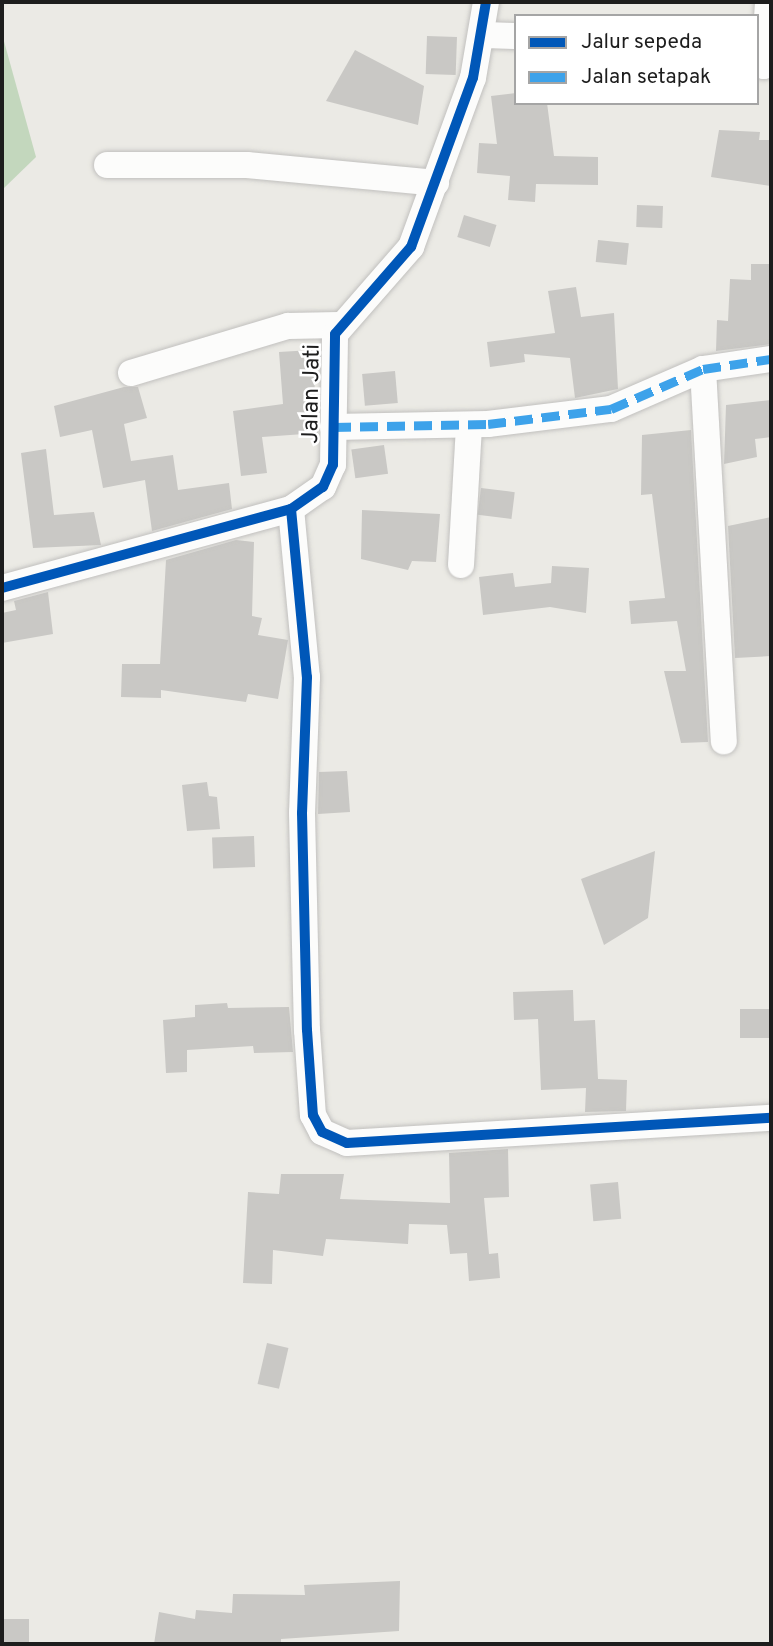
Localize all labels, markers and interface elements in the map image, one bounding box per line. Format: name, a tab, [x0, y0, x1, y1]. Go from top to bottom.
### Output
legend	[514, 14, 759, 105]
text: Jalur sepeda	[581, 29, 702, 56]
text: Jalan setapak	[581, 64, 711, 91]
street label: Jalan Jati	[298, 344, 328, 444]

